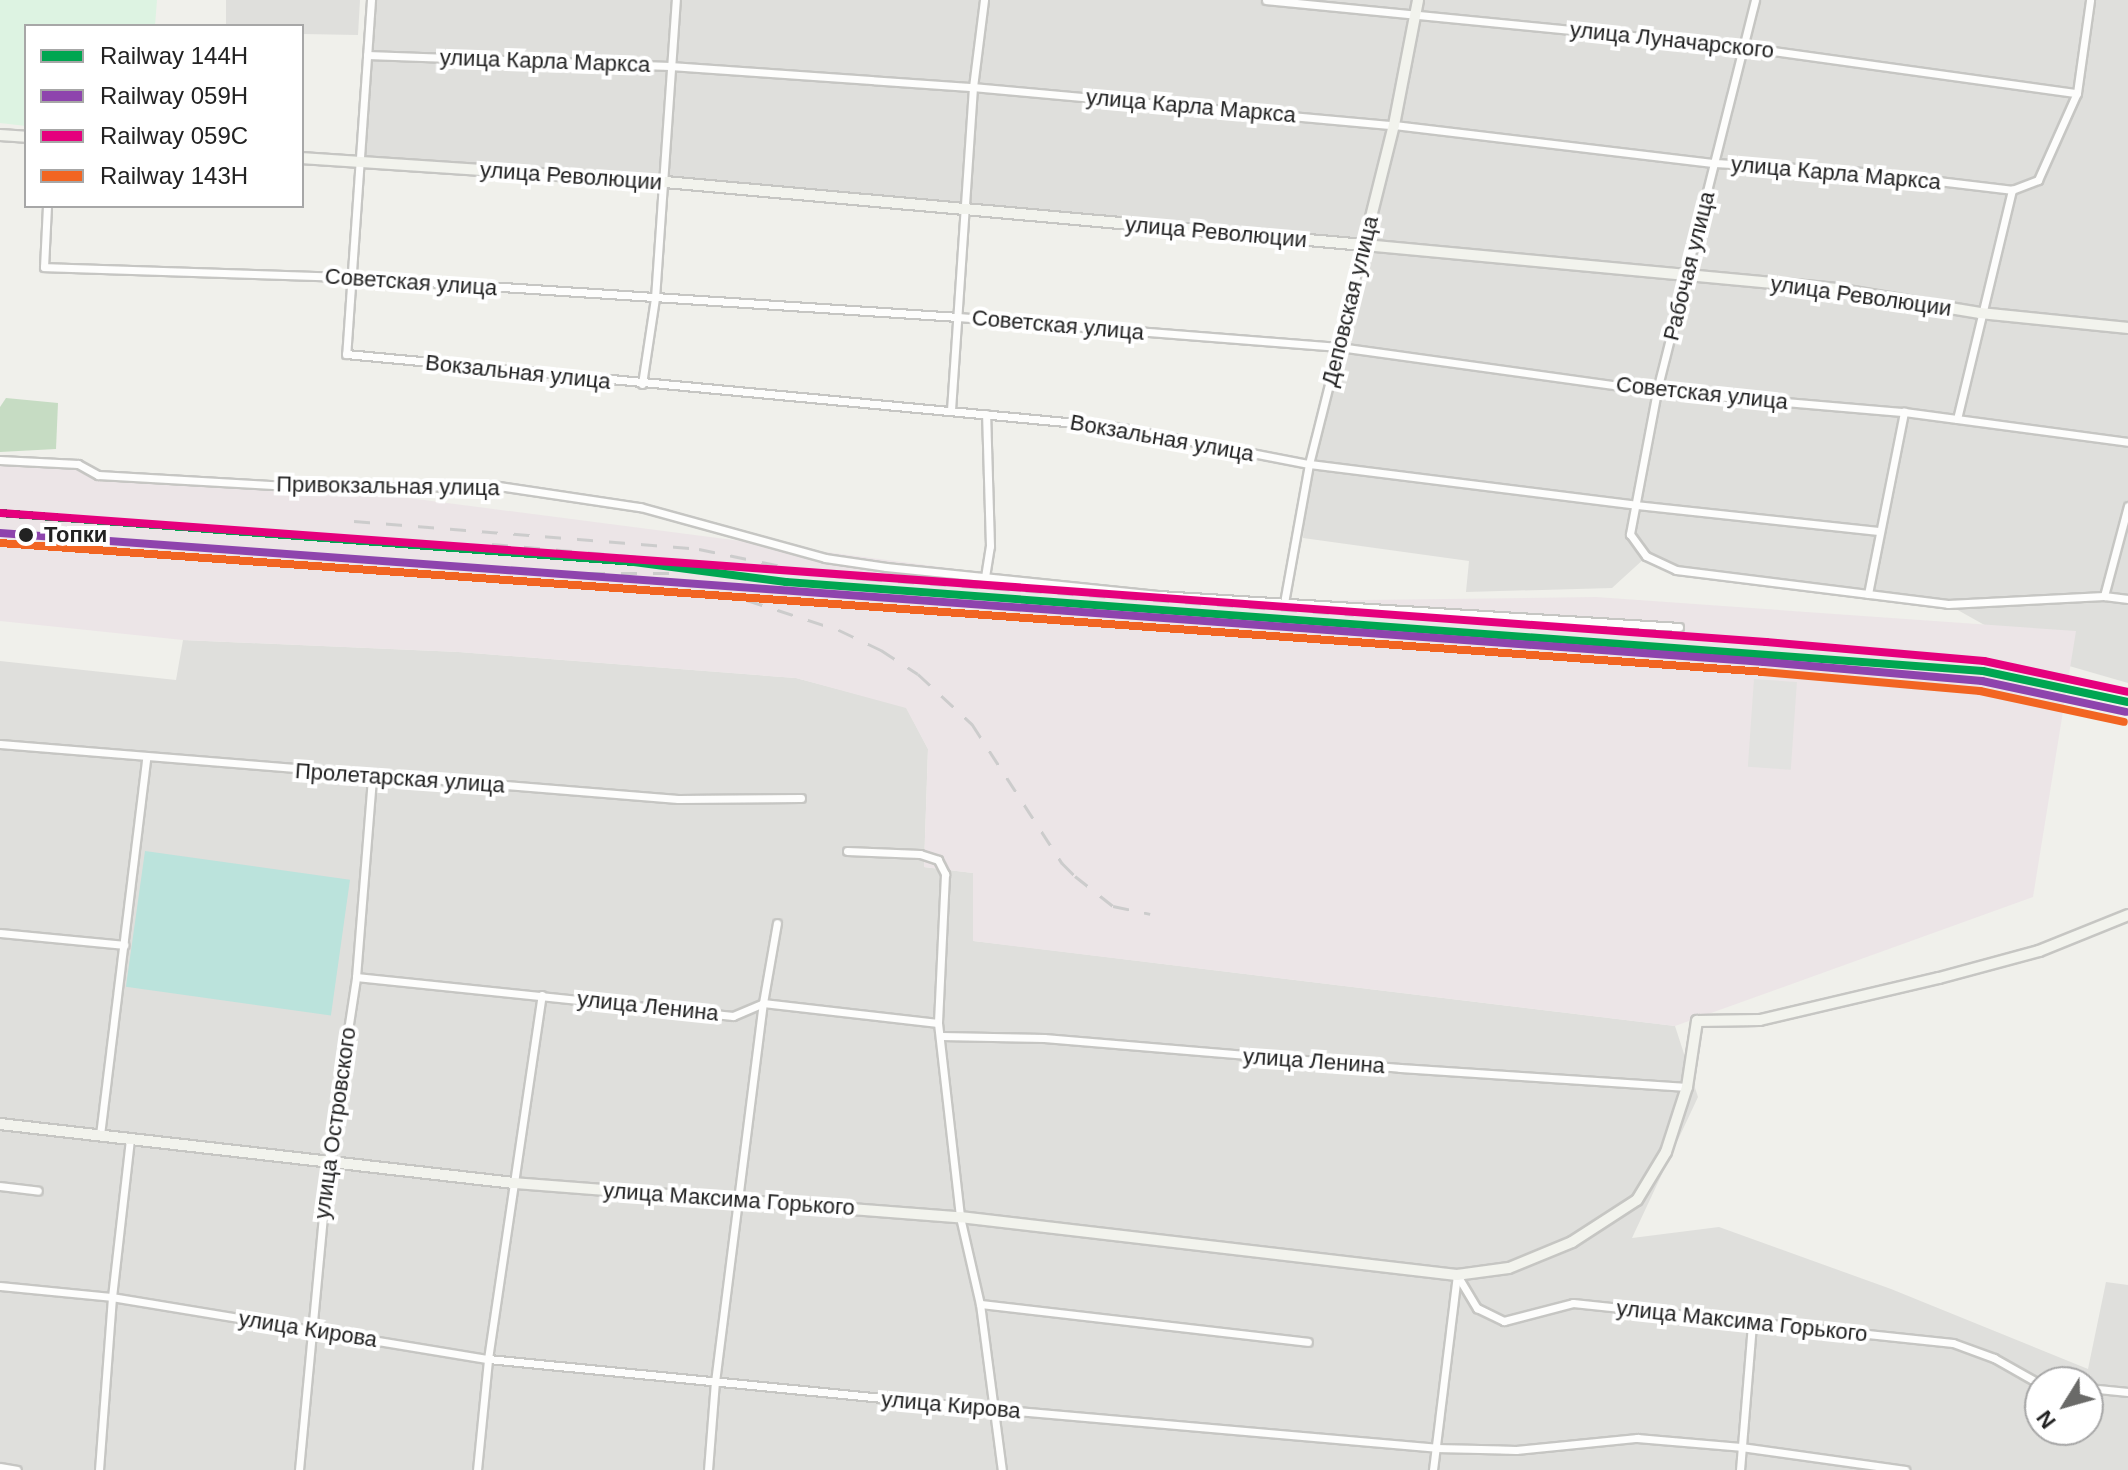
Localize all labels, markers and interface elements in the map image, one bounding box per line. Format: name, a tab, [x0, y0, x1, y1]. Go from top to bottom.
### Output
street label: улица Луначарского	[1569, 16, 1775, 64]
legend	[24, 24, 304, 208]
text: Railway 144Н	[100, 42, 248, 69]
street label: улица Карла Маркса	[439, 44, 651, 78]
text: Railway 059Н	[100, 82, 248, 109]
street label: улица Карла Маркса	[1085, 84, 1297, 128]
text: Railway 059С	[100, 122, 248, 149]
street label: улица Карла Маркса	[1730, 151, 1942, 195]
street label: улица Революции	[479, 156, 663, 196]
text: Railway 143Н	[100, 162, 248, 189]
street label: Рабочая улица	[1658, 189, 1720, 343]
street label: улица Революции	[1124, 211, 1308, 253]
street label: Деповская улица	[1316, 213, 1384, 389]
street label: Советская улица	[324, 263, 498, 301]
street label: улица Революции	[1769, 270, 1953, 322]
street label: Советская улица	[971, 304, 1145, 346]
street label: Вокзальная улица	[424, 349, 612, 395]
street label: Советская улица	[1615, 371, 1789, 415]
street label: Вокзальная улица	[1068, 409, 1256, 467]
street label: Привокзальная улица	[276, 471, 500, 501]
place label: Топки	[44, 522, 107, 548]
marker: Топки	[15, 524, 37, 546]
street label: Пролетарская улица	[294, 757, 506, 799]
street label: улица Ленина	[576, 985, 720, 1027]
street label: улица Островского	[308, 1025, 362, 1221]
street label: улица Ленина	[1242, 1043, 1386, 1079]
street label: улица Максима Горького	[602, 1177, 856, 1221]
street label: улица Максима Горького	[1615, 1295, 1869, 1347]
street label: улица Кирова	[237, 1305, 379, 1353]
north arrow	[2024, 1366, 2104, 1446]
street label: улица Кирова	[880, 1386, 1022, 1424]
text: N	[2031, 1406, 2061, 1433]

